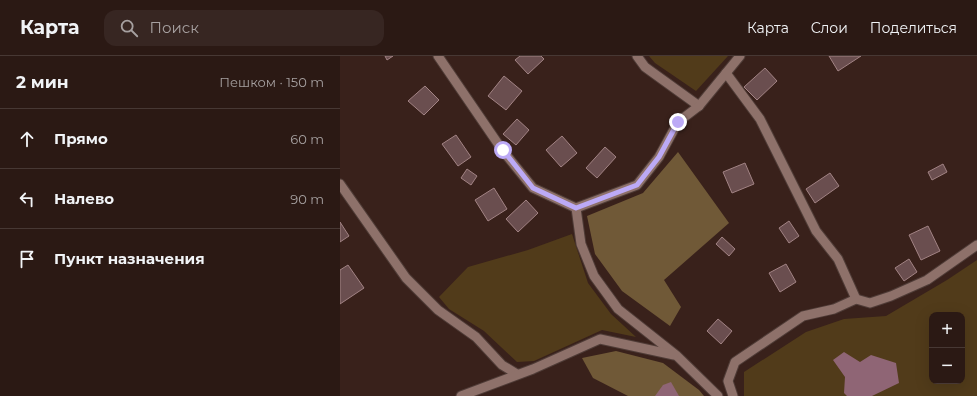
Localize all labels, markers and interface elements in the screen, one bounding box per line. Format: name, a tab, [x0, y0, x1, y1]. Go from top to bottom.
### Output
search box	[104, 10, 384, 46]
text: Карта	[20, 16, 80, 39]
icon: search	[118, 17, 140, 39]
text: Поиск	[150, 18, 199, 37]
text: Карта	[747, 19, 789, 37]
text: Слои	[811, 19, 848, 37]
text: Поделиться	[870, 19, 957, 37]
text: 2 мин	[16, 72, 69, 92]
text: Пешком · 150 m	[219, 74, 324, 90]
route end	[669, 113, 687, 131]
icon: ahead	[16, 128, 38, 150]
text: Прямо	[54, 129, 108, 148]
text: 60 m	[290, 131, 324, 147]
route start	[494, 141, 512, 159]
icon: left	[16, 188, 38, 210]
text: Налево	[54, 189, 114, 208]
text: 90 m	[290, 191, 324, 207]
icon: arrive	[16, 248, 38, 270]
text: Пункт назначения	[54, 249, 205, 268]
map controls	[929, 312, 965, 384]
button: +	[929, 312, 965, 348]
button: −	[929, 348, 965, 384]

